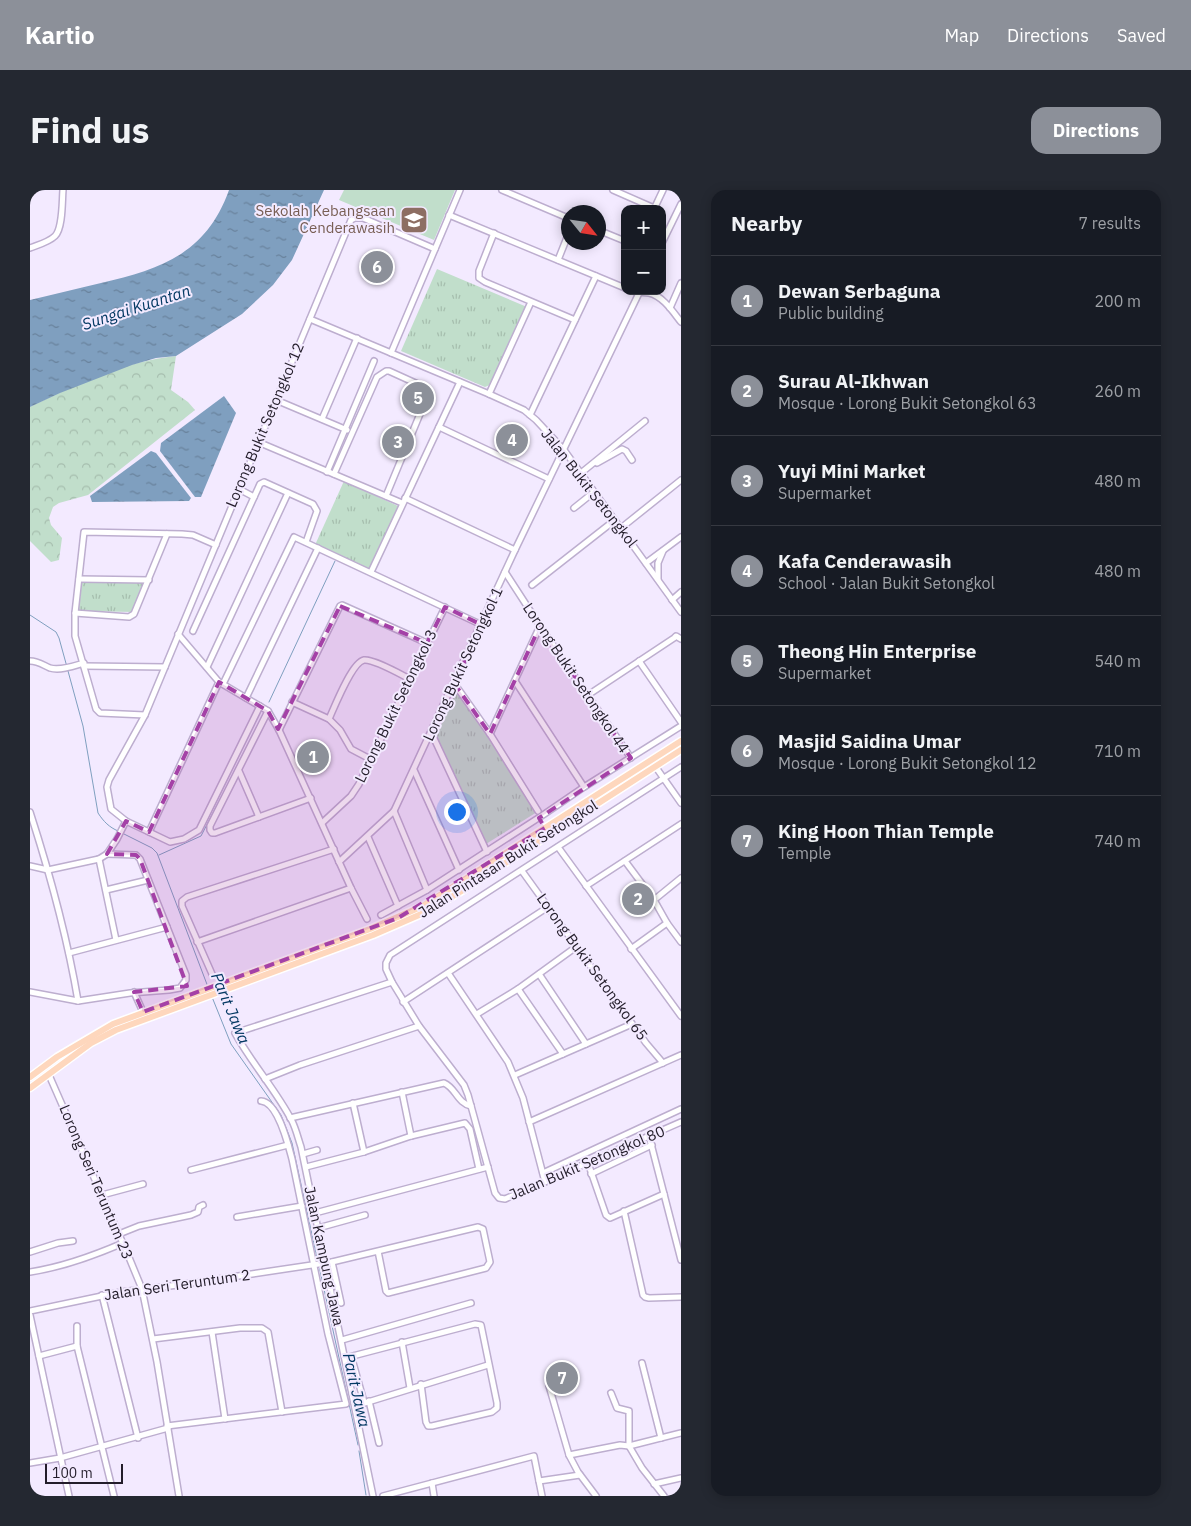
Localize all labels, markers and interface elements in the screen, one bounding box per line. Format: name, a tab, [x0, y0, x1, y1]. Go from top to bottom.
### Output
text: Kartio	[25, 19, 95, 51]
text: Map	[944, 24, 979, 47]
text: Directions	[1007, 24, 1089, 47]
text: Saved	[1117, 24, 1166, 47]
text: Find us	[30, 107, 149, 153]
button: Directions	[1031, 107, 1161, 154]
place label: Sekolah Kebangsaan Cenderawasih	[255, 201, 395, 237]
school or university icon: Sekolah Kebangsaan Cenderawasih	[399, 205, 429, 235]
north arrow	[561, 205, 606, 250]
map controls	[621, 205, 666, 295]
button: +	[621, 205, 666, 250]
text: Nearby	[731, 209, 802, 237]
text: 7 results	[1078, 213, 1141, 233]
pin: 6	[361, 248, 393, 286]
button: −	[621, 250, 666, 295]
text: Dewan Serbaguna	[778, 279, 941, 303]
water label: Sungai Kuantan	[79, 280, 193, 334]
text: 1	[742, 291, 752, 311]
text: 200 m	[1094, 291, 1141, 311]
text: Public building	[778, 303, 884, 323]
street label: Lorong Bukit Setongkol 12	[221, 340, 308, 510]
text: Surau Al-Ikhwan	[778, 369, 929, 393]
pin: 5	[402, 379, 434, 417]
text: 2	[742, 381, 752, 401]
text: 260 m	[1094, 381, 1141, 401]
text: Mosque · Lorong Bukit Setongkol 63	[778, 393, 1036, 413]
pin: 4	[496, 421, 528, 459]
pin: 3	[382, 423, 414, 461]
street label: Jalan Bukit Setongkol	[537, 424, 642, 551]
text: Yuyi Mini Market	[778, 459, 926, 483]
text: 3	[742, 471, 752, 491]
text: 480 m	[1094, 471, 1141, 491]
text: Supermarket	[778, 483, 871, 503]
text: Kafa Cenderawasih	[778, 549, 952, 573]
text: 4	[742, 561, 752, 581]
text: 480 m	[1094, 561, 1141, 581]
text: School · Jalan Bukit Setongkol	[778, 573, 995, 593]
street label: Lorong Bukit Setongkol 1	[418, 584, 507, 744]
street label: Lorong Bukit Setongkol 44	[519, 599, 634, 756]
street label: Lorong Bukit Setongkol 3	[350, 626, 441, 785]
text: Theong Hin Enterprise	[778, 639, 976, 663]
text: 5	[742, 651, 752, 671]
text: 540 m	[1094, 651, 1141, 671]
text: Supermarket	[778, 663, 871, 683]
text: Masjid Saidina Umar	[778, 729, 961, 753]
pin: 1	[297, 738, 329, 776]
text: 6	[742, 741, 752, 761]
text: 710 m	[1094, 741, 1141, 761]
text: Mosque · Lorong Bukit Setongkol 12	[778, 753, 1036, 773]
street label: Jalan Pintasan Bukit Setongkol	[415, 795, 601, 922]
your location	[444, 799, 470, 825]
text: King Hoon Thian Temple	[778, 819, 994, 843]
text: 7	[742, 831, 752, 851]
text: 740 m	[1094, 831, 1141, 851]
text: Temple	[778, 843, 831, 863]
pin: 2	[622, 880, 654, 918]
street label: Lorong Bukit Setongkol 65	[533, 890, 652, 1044]
water label: Parit Jawa	[207, 969, 255, 1047]
street label: Lorong Seri Teruntum 23	[55, 1102, 138, 1262]
street label: Jalan Bukit Setongkol 80	[506, 1121, 668, 1204]
street label: Jalan Kampung Jawa	[300, 1184, 349, 1328]
street label: Jalan Seri Teruntum 2	[103, 1265, 251, 1304]
water label: Parit Jawa	[339, 1351, 375, 1429]
pin: 7	[546, 1359, 578, 1397]
scale bar	[45, 1461, 122, 1484]
text: 100 m	[52, 1464, 93, 1482]

